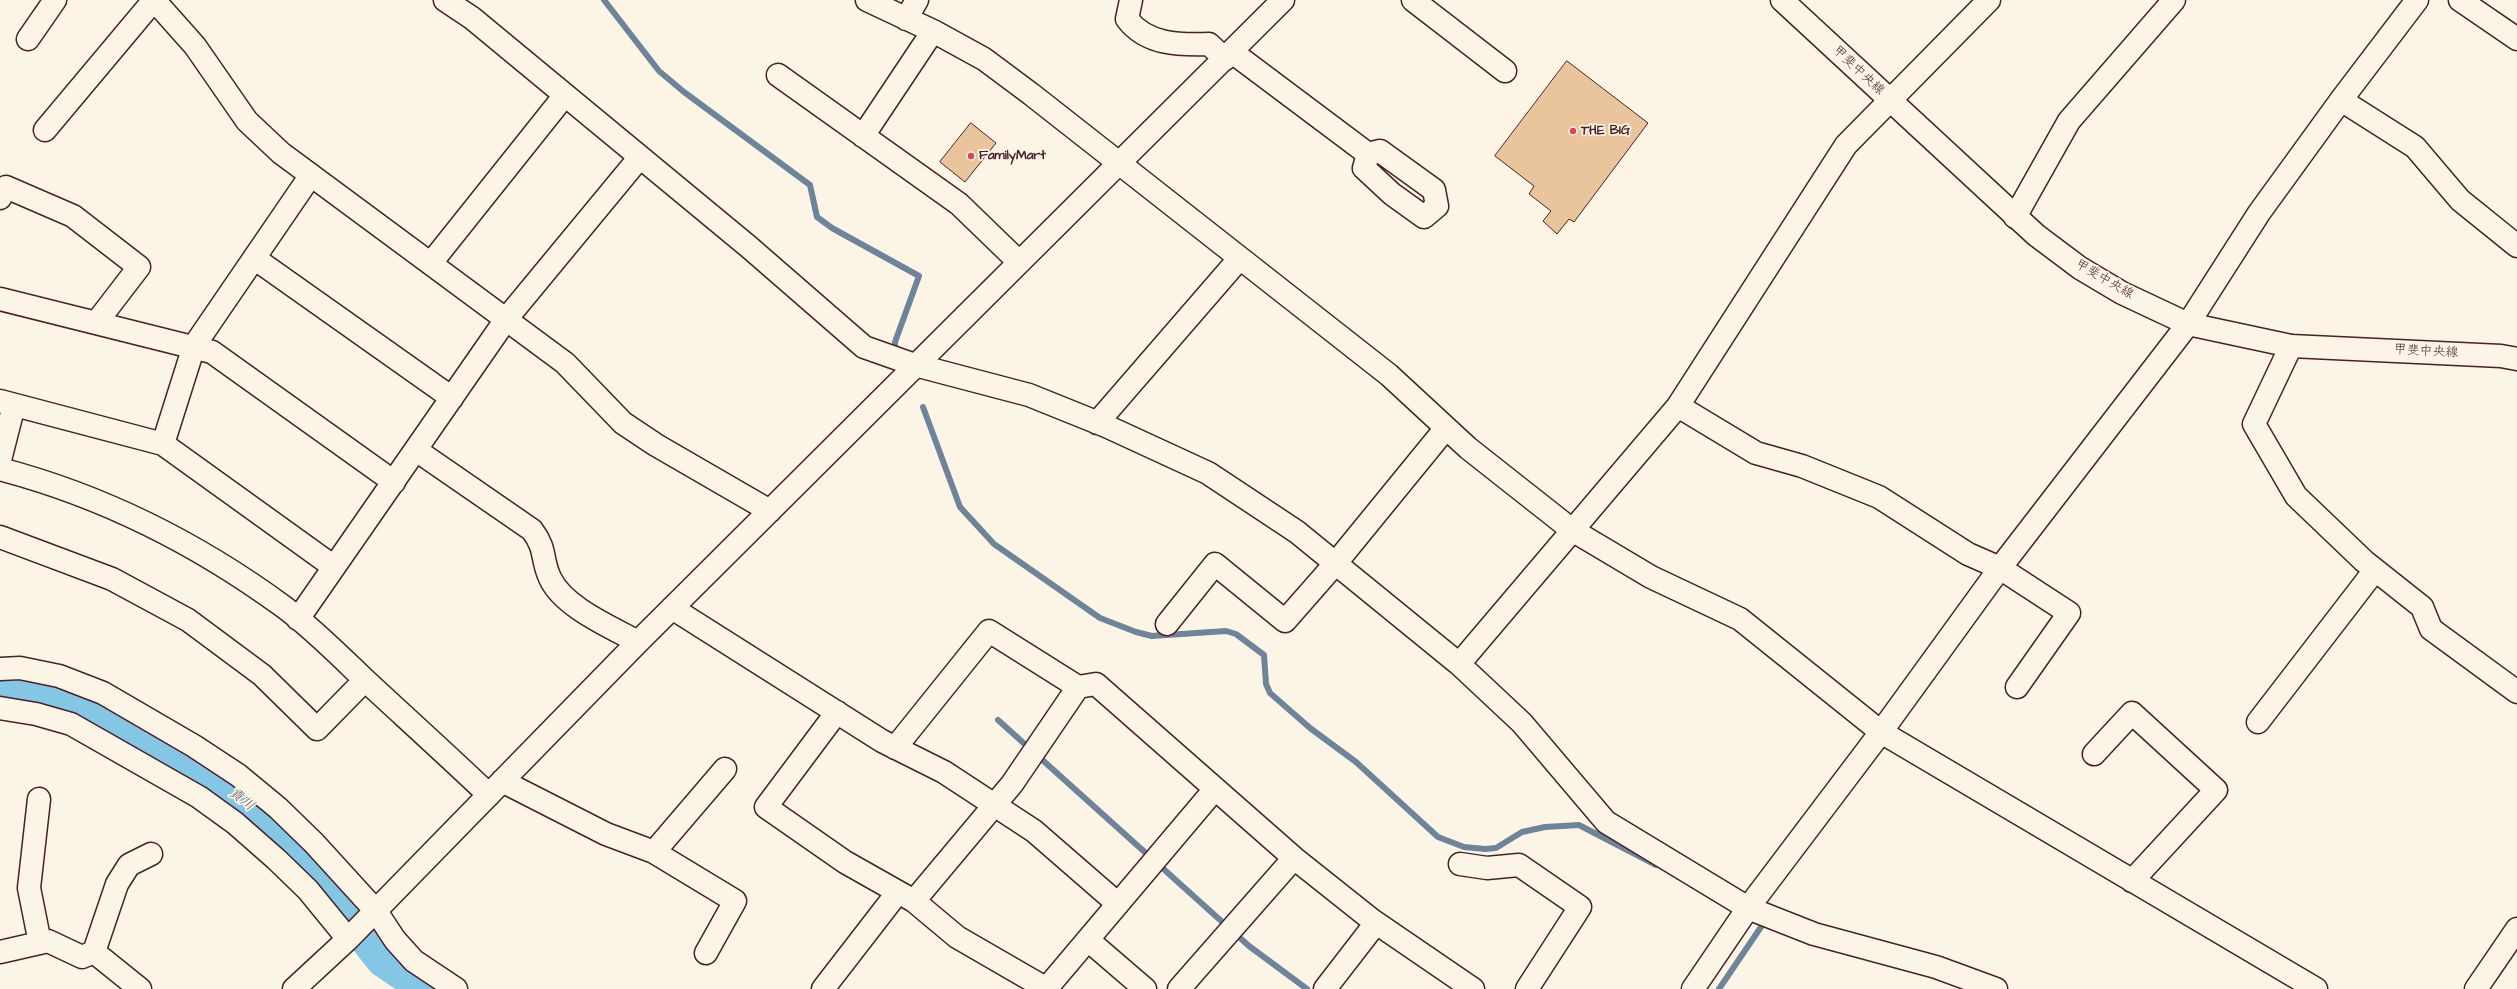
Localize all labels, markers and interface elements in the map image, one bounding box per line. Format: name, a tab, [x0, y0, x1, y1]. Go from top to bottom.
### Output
street label: 甲斐中央線	[1829, 43, 1887, 99]
place label: THE BIG	[1581, 123, 1630, 139]
marker: THE BIG	[1568, 126, 1578, 136]
place label: FamilyMart	[979, 148, 1046, 164]
marker: FamilyMart	[966, 151, 976, 161]
street label: 甲斐中央線	[2072, 257, 2136, 303]
street label: 甲斐中央線	[2393, 343, 2459, 361]
water label: 貢川	[225, 785, 257, 815]

